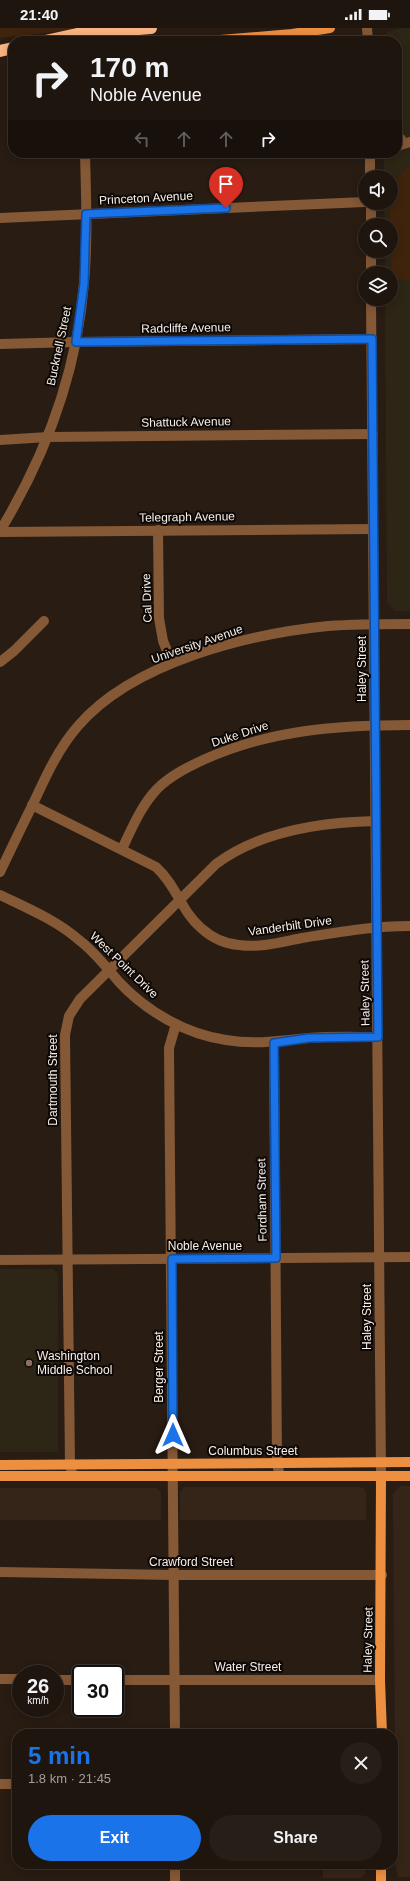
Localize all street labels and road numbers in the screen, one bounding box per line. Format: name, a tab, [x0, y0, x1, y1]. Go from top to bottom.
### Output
street label: Princeton Avenue	[99, 189, 194, 207]
street label: Bucknell Street	[44, 304, 74, 387]
street label: Radcliffe Avenue	[141, 320, 231, 336]
street label: Shattuck Avenue	[141, 414, 231, 430]
street label: Telegraph Avenue	[139, 509, 235, 525]
street label: Cal Drive	[139, 573, 155, 623]
street label: University Avenue	[149, 622, 245, 666]
street label: Haley Street	[355, 635, 369, 702]
street label: Duke Drive	[210, 718, 271, 750]
street label: Vanderbilt Drive	[247, 913, 333, 939]
street label: West Point Drive	[87, 929, 161, 1001]
street label: Haley Street	[357, 959, 373, 1026]
street label: Dartmouth Street	[46, 1034, 60, 1126]
street label: Fordham Street	[254, 1158, 270, 1242]
street label: Noble Avenue	[168, 1239, 243, 1253]
street label: Haley Street	[360, 1283, 374, 1350]
street label: Berger Street	[152, 1331, 166, 1403]
street label: Columbus Street	[208, 1444, 298, 1458]
street label: Crawford Street	[149, 1555, 234, 1569]
street label: Haley Street	[360, 1606, 376, 1673]
street label: Water Street	[215, 1660, 282, 1674]

